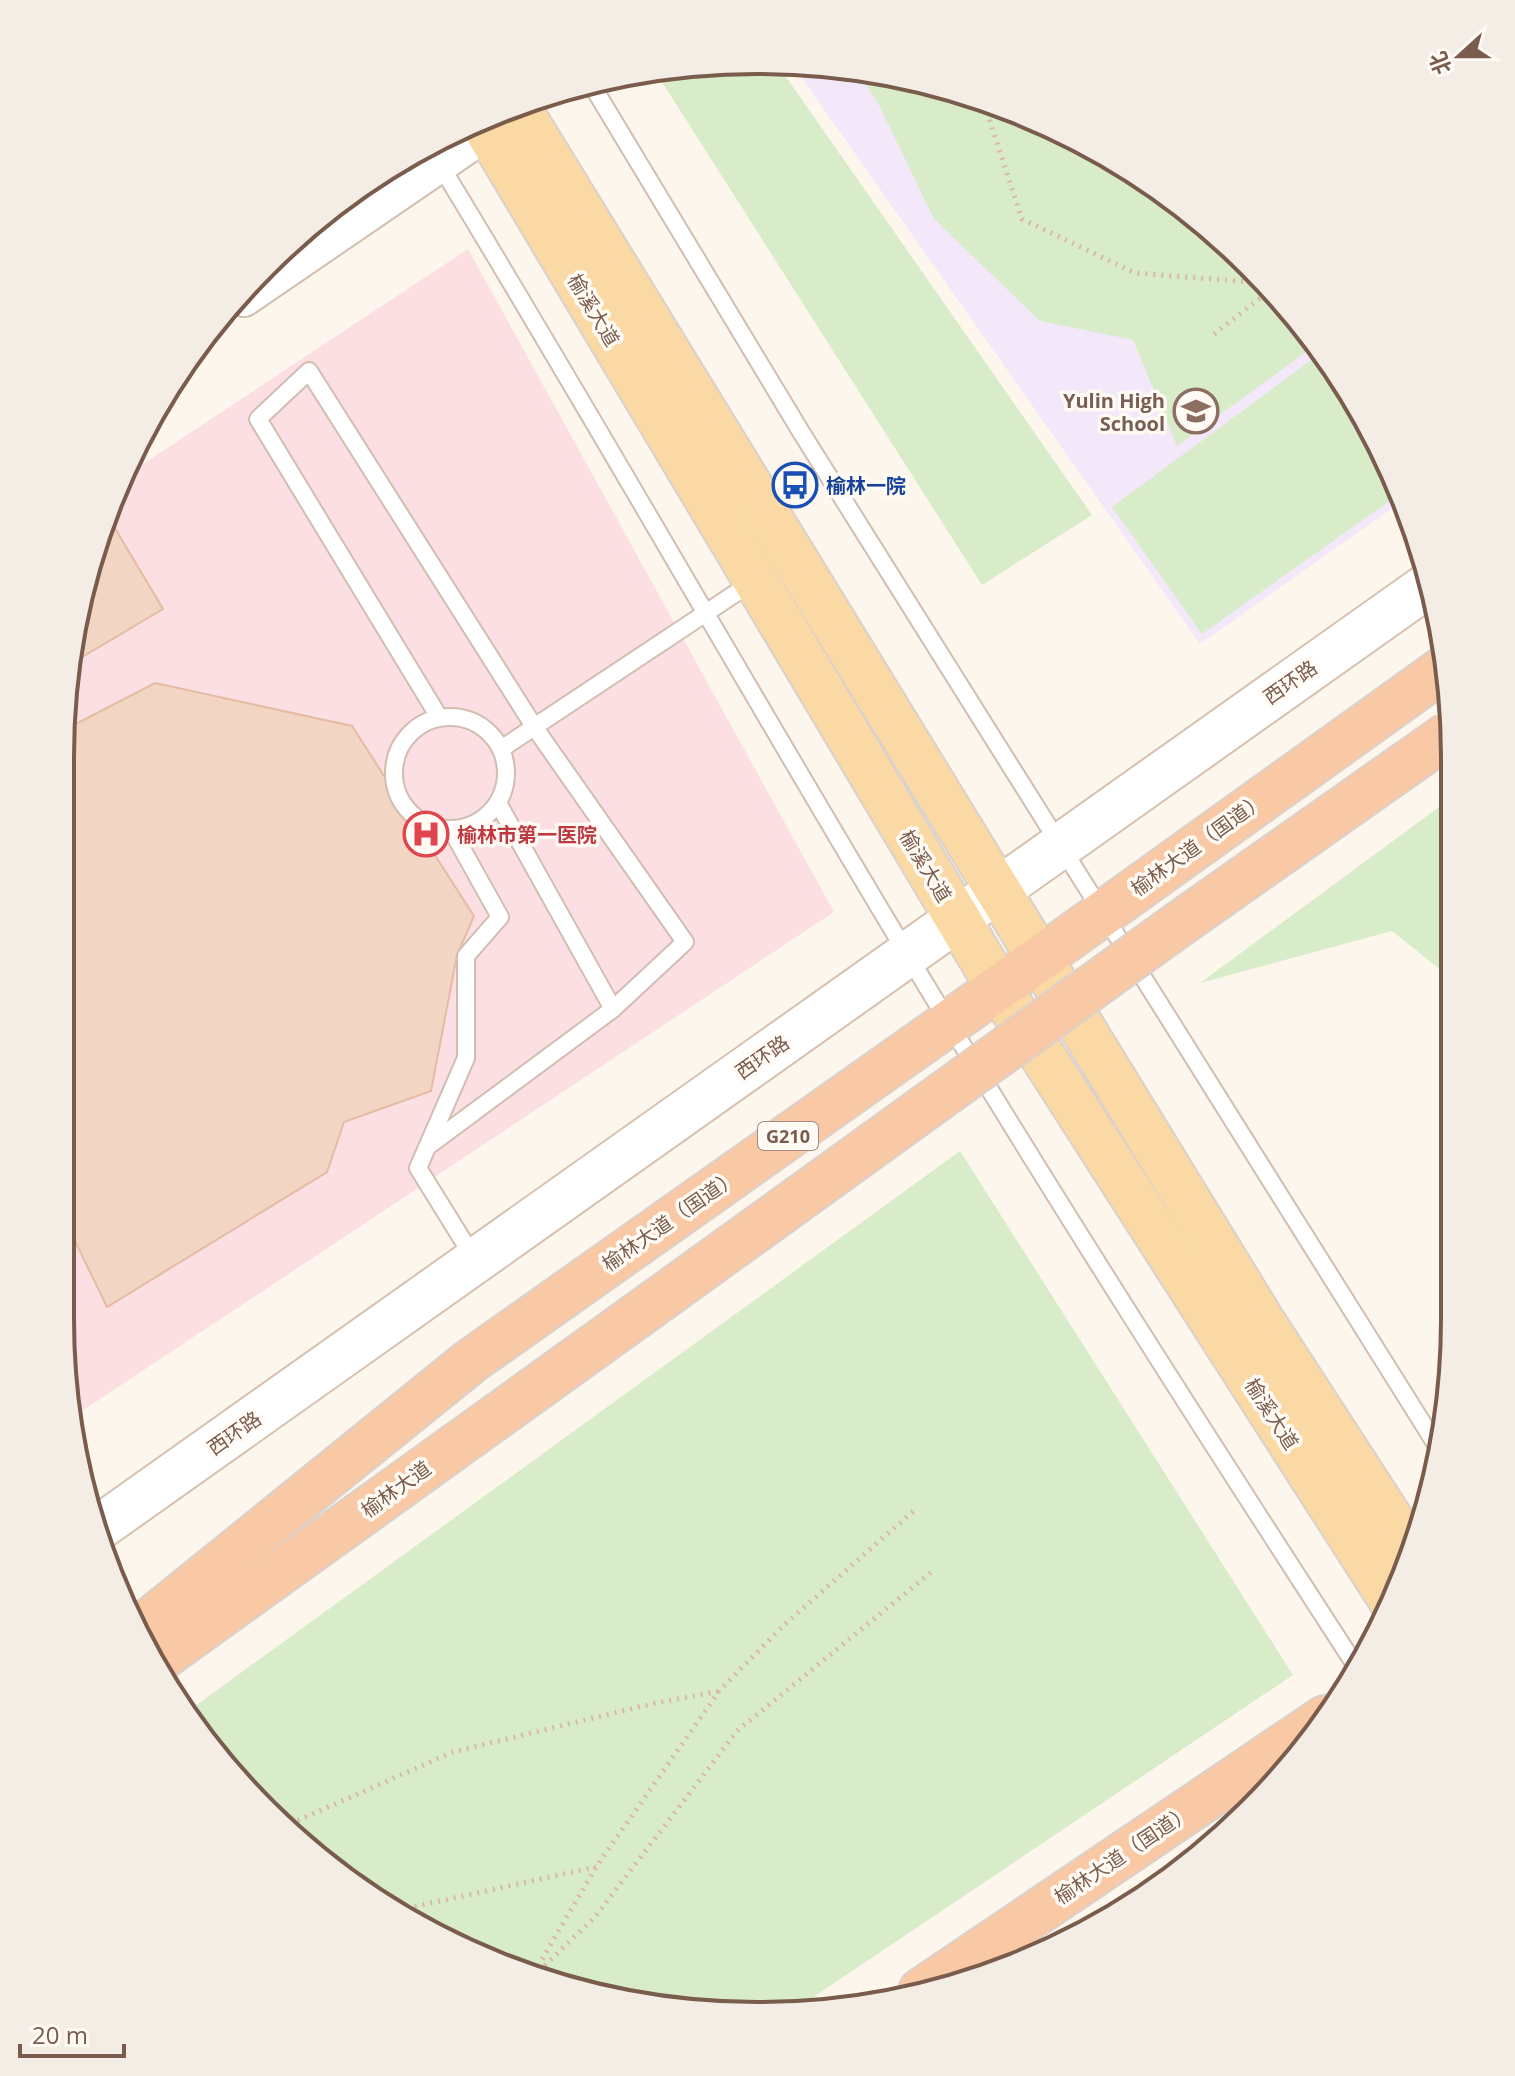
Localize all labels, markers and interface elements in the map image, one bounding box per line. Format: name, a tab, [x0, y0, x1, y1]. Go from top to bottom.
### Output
north arrow	[1419, 16, 1499, 96]
text: 北	[1421, 48, 1457, 79]
street label: 榆溪大道	[562, 269, 626, 351]
place label: Yulin High School	[1063, 387, 1165, 437]
school or university icon: Yulin High School	[1172, 387, 1220, 435]
bus stop icon: 榆林一院	[771, 461, 819, 509]
place label: 榆林一院	[826, 472, 906, 499]
street label: 西环路	[1258, 654, 1322, 710]
street label: 榆林大道（国道）	[1125, 786, 1271, 902]
hospital icon: 榆林市第一医院	[402, 810, 450, 858]
place label: 榆林市第一医院	[457, 821, 597, 848]
street label: 榆溪大道	[894, 825, 958, 907]
street label: 西环路	[730, 1029, 794, 1085]
road number: G210	[758, 1122, 818, 1150]
street label: 榆林大道（国道）	[597, 1163, 743, 1277]
street label: 榆溪大道	[1239, 1373, 1305, 1455]
street label: 西环路	[202, 1405, 266, 1461]
street label: 榆林大道	[356, 1455, 436, 1523]
street label: 榆林大道（国道）	[1049, 1798, 1197, 1910]
scale bar	[20, 2008, 124, 2058]
text: 20 m	[32, 2018, 88, 2051]

